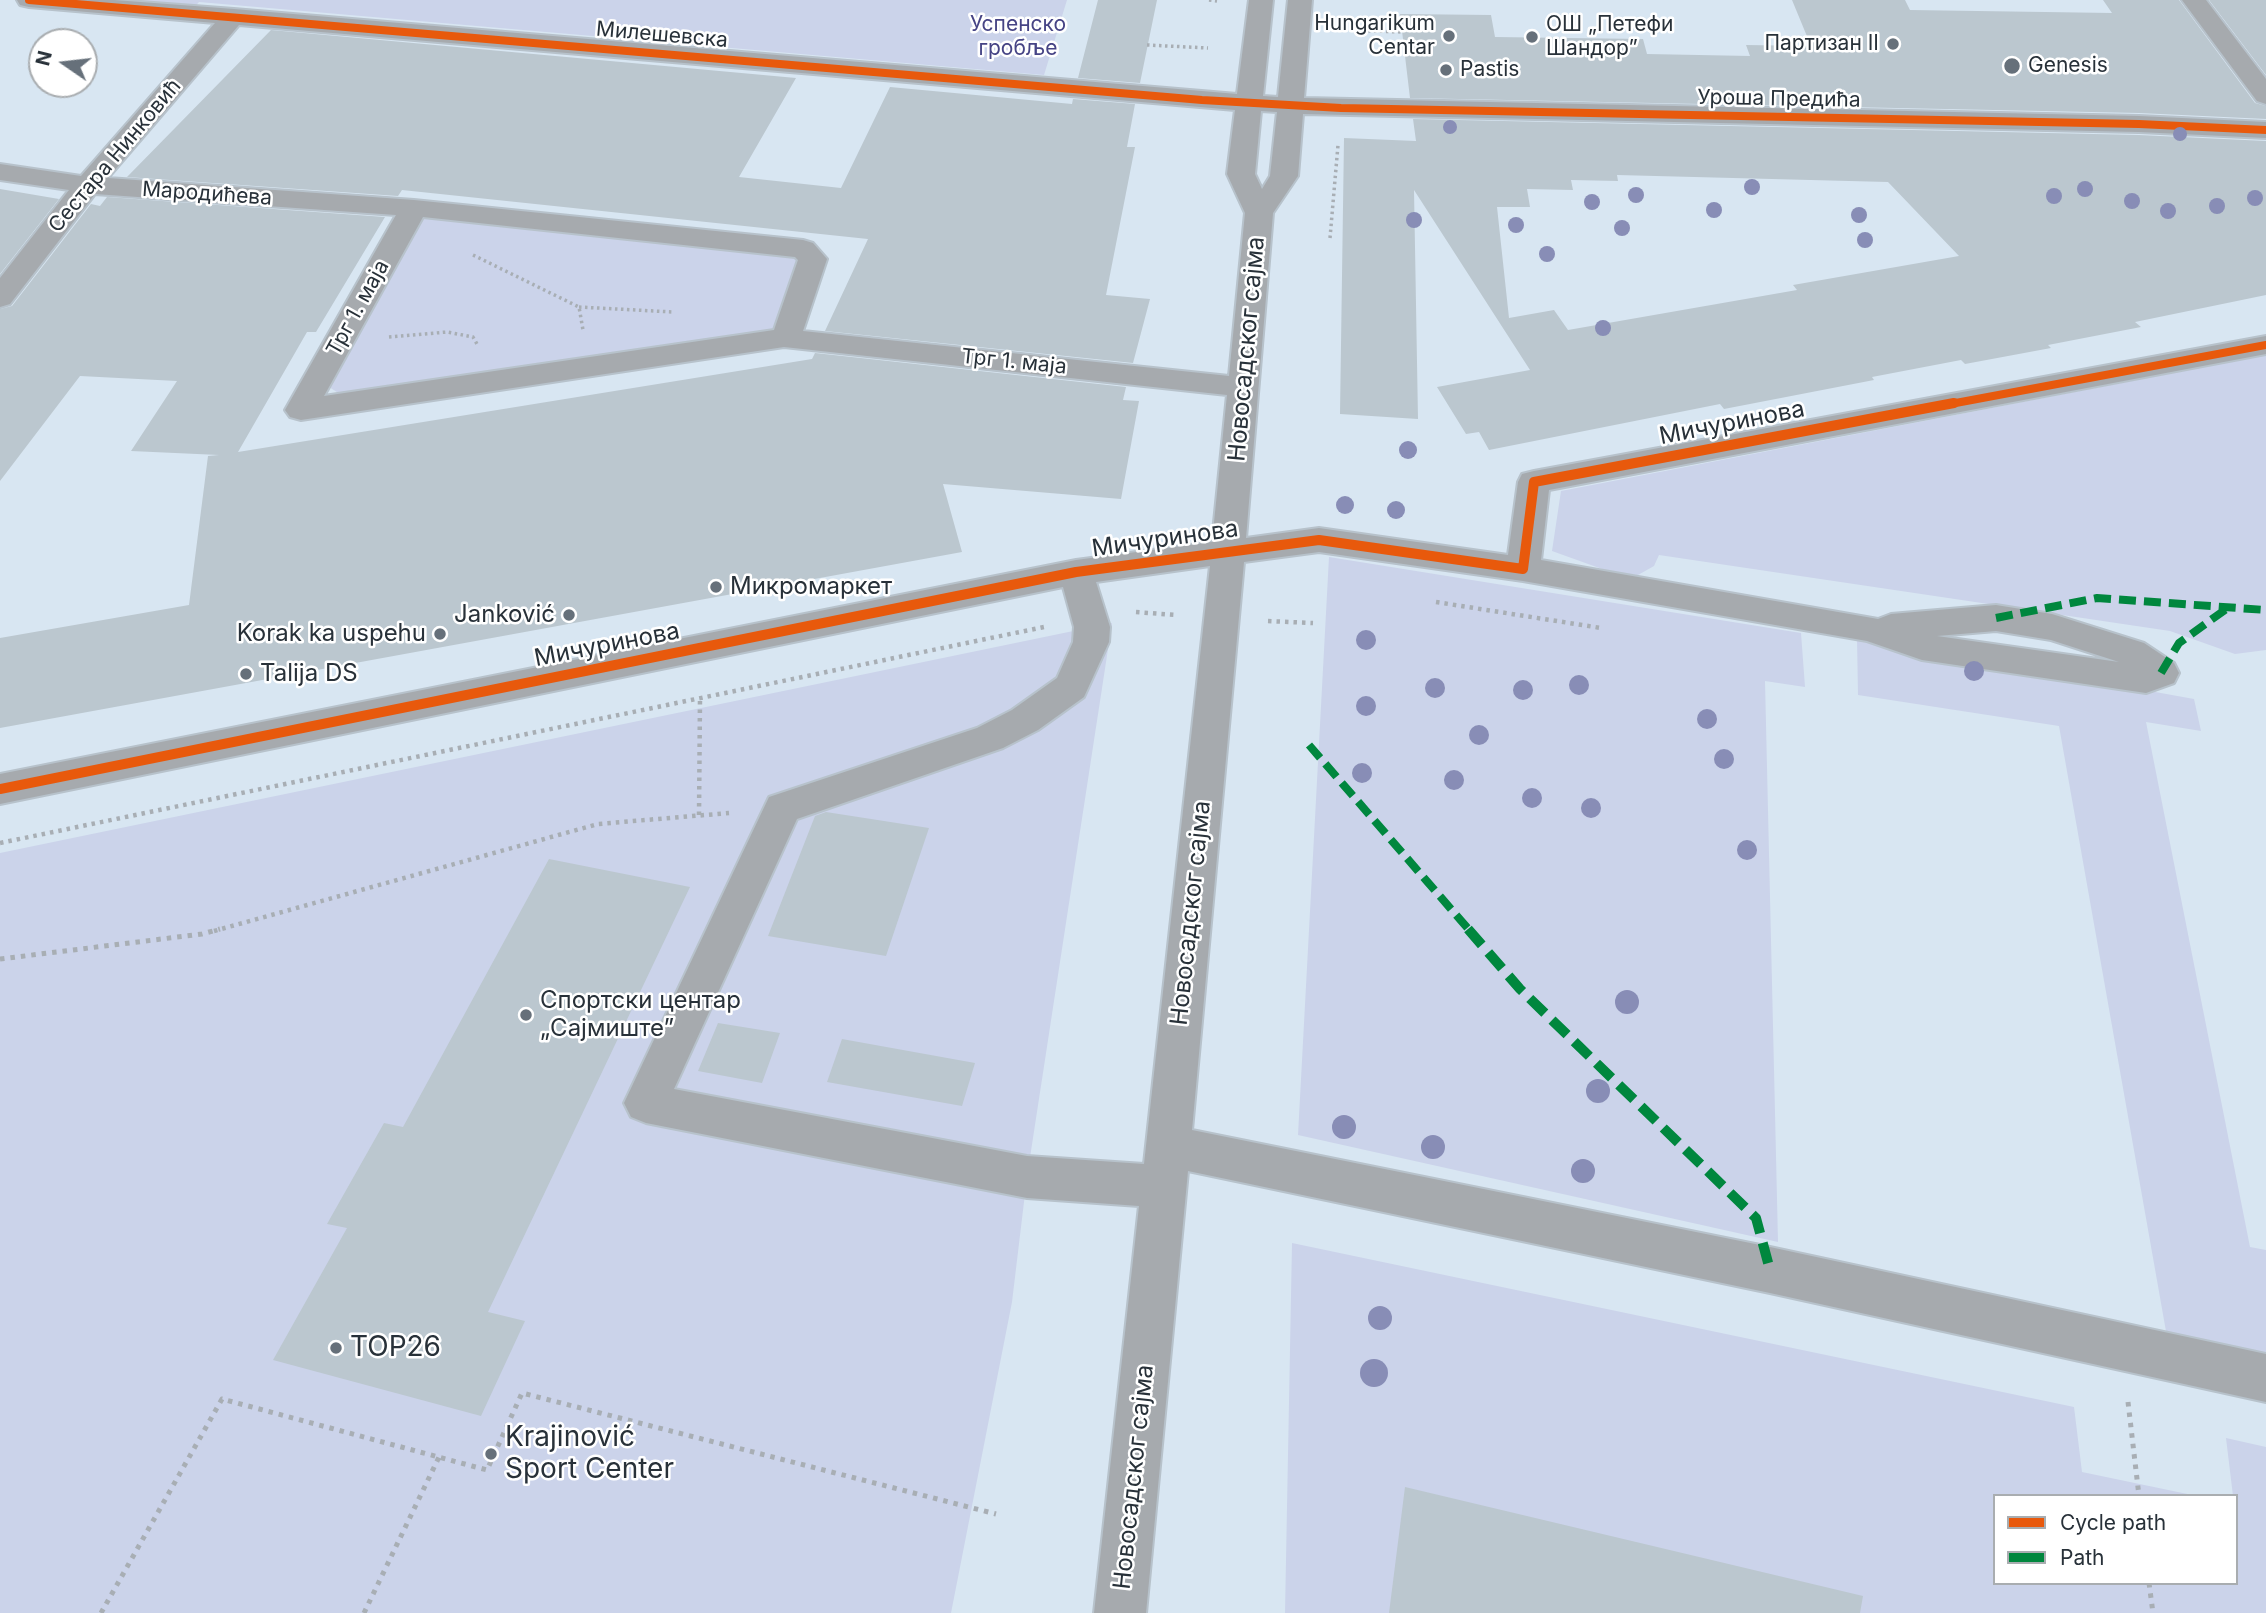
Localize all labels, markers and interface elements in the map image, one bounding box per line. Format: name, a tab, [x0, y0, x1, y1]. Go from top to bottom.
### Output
place label: Hungarikum Centar	[1314, 11, 1435, 61]
park label: Успенско гробље	[970, 12, 1066, 62]
place label: ОШ „Петефи Шандор”	[1546, 12, 1673, 62]
street label: Милешевска	[595, 17, 729, 53]
north arrow	[28, 28, 98, 98]
marker: Hungarikum Centar	[1441, 28, 1457, 44]
marker: ОШ „Петефи Шандор”	[1524, 29, 1540, 45]
place label: Партизан II	[1764, 31, 1879, 57]
marker: Партизан II	[1885, 36, 1901, 52]
text: N	[31, 48, 57, 68]
place label: Genesis	[2028, 53, 2108, 79]
marker: Genesis	[2002, 56, 2022, 76]
place label: Pastis	[1460, 57, 1519, 83]
marker: Pastis	[1438, 62, 1454, 78]
street label: Сестара Нинковић	[43, 74, 187, 238]
street label: Уроша Предића	[1697, 85, 1861, 113]
street label: Мародићева	[141, 177, 273, 211]
street label: Новосадског сајма	[1223, 235, 1271, 463]
street label: Трг 1. маја	[321, 256, 395, 360]
street label: Трг 1. маја	[960, 344, 1068, 380]
street label: Мичуринова	[1657, 395, 1807, 451]
street label: Мичуринова	[1090, 514, 1240, 564]
place label: Микромаркет	[730, 573, 892, 601]
marker: Микромаркет	[708, 579, 724, 595]
place label: Janković	[454, 601, 555, 629]
marker: Janković	[561, 607, 577, 623]
street label: Мичуринова	[532, 617, 682, 673]
place label: Korak ka uspehu	[237, 620, 426, 648]
marker: Korak ka uspehu	[432, 626, 448, 642]
place label: Talija DS	[260, 660, 358, 688]
marker: Talija DS	[238, 666, 254, 682]
street label: Новосадског сајма	[1165, 799, 1217, 1027]
place label: Спортски центар „Сајмиште”	[540, 987, 741, 1043]
marker: Спортски центар „Сајмиште”	[518, 1007, 534, 1023]
place label: TOP26	[350, 1331, 441, 1365]
marker: TOP26	[328, 1340, 344, 1356]
street label: Новосадског сајма	[1108, 1363, 1160, 1591]
place label: Krajinović Sport Center	[505, 1421, 674, 1487]
marker: Krajinović Sport Center	[483, 1446, 499, 1462]
legend	[1993, 1494, 2238, 1585]
text: Cycle path	[2060, 1510, 2166, 1535]
text: Path	[2060, 1545, 2105, 1570]

